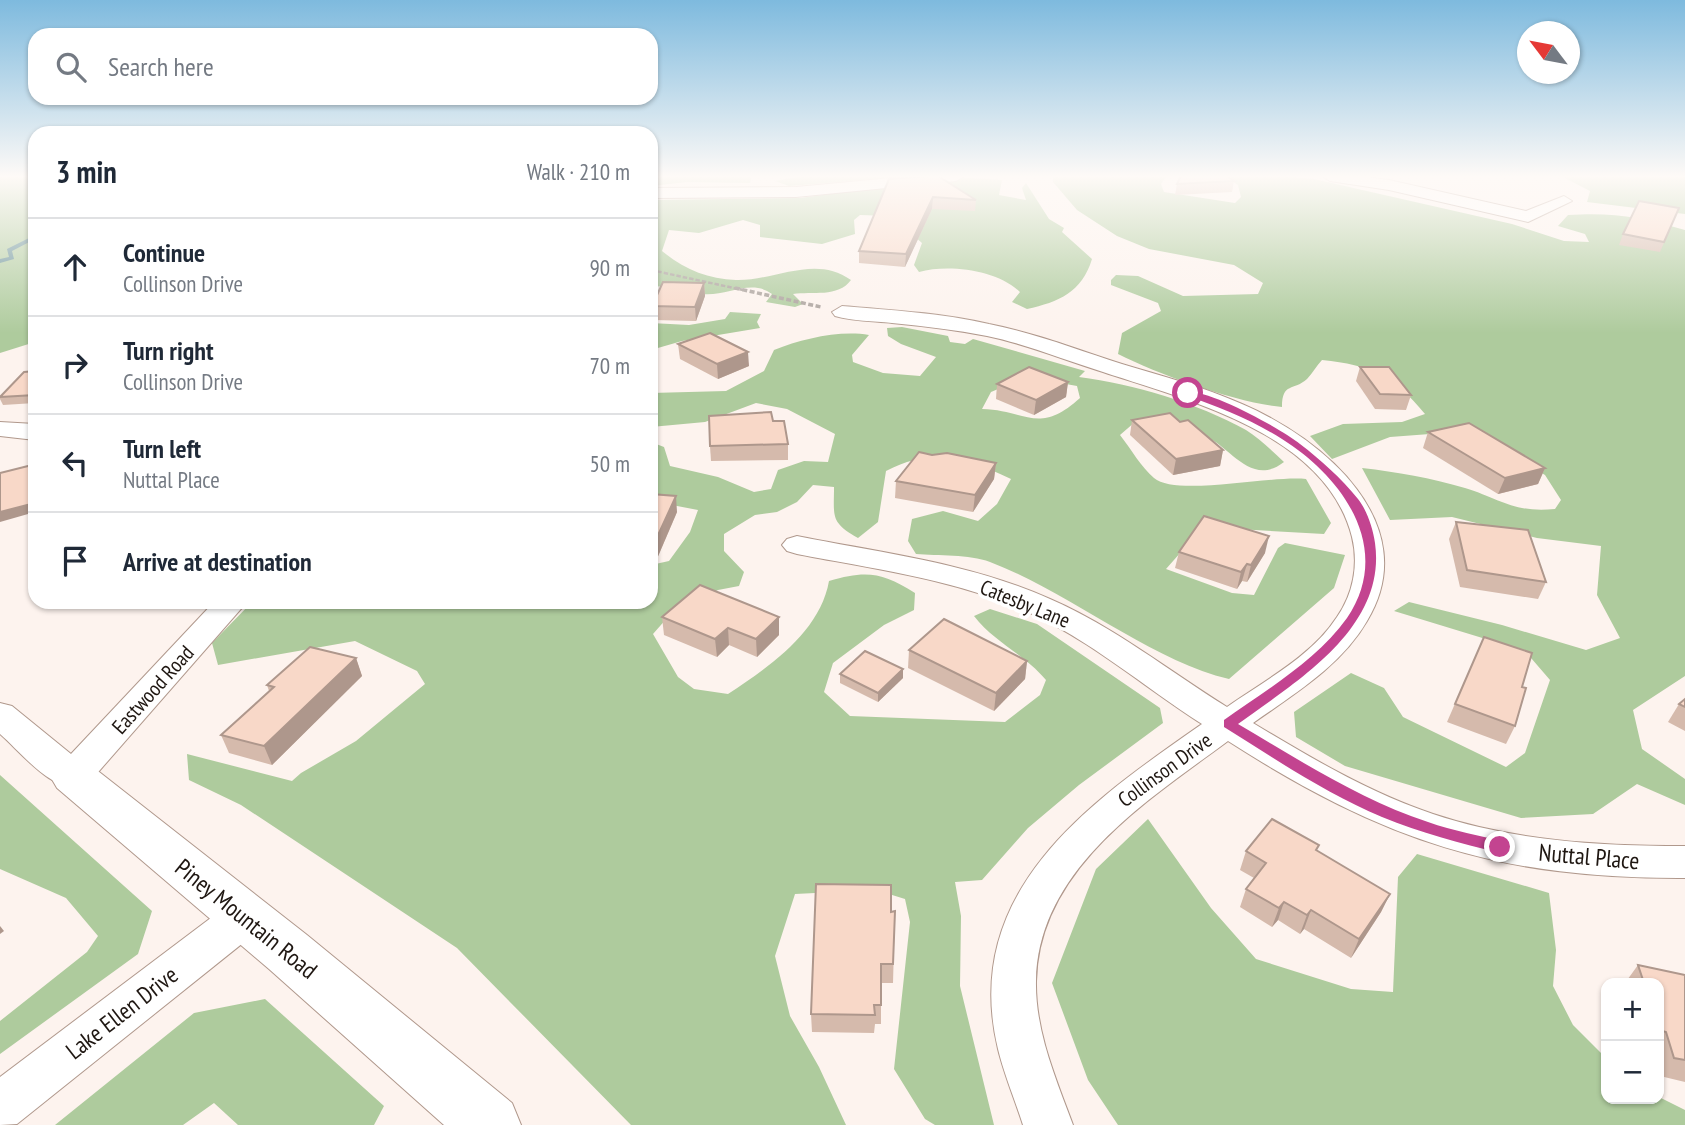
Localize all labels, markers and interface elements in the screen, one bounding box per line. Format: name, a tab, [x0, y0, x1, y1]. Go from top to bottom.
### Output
north arrow	[1517, 21, 1580, 84]
search box	[28, 28, 658, 105]
icon: search	[52, 48, 90, 86]
text: Search here	[108, 50, 214, 83]
text: 3 min	[56, 152, 117, 191]
text: Walk · 210 m	[527, 157, 630, 186]
text: Continue	[123, 236, 205, 269]
icon: ahead	[56, 248, 94, 286]
text: 90 m	[589, 253, 630, 282]
text: Collinson Drive	[123, 269, 243, 298]
text: Turn right	[123, 334, 214, 367]
icon: right	[56, 346, 94, 384]
text: 70 m	[589, 351, 630, 380]
text: Collinson Drive	[123, 367, 243, 396]
route start	[1172, 377, 1203, 408]
text: Turn left	[123, 432, 201, 465]
icon: left	[56, 444, 94, 482]
text: 50 m	[589, 449, 630, 478]
text: Nuttal Place	[123, 465, 220, 494]
icon: arrive	[56, 542, 94, 580]
text: Arrive at destination	[123, 545, 312, 578]
street label: Catesby Lane	[976, 573, 1074, 634]
street label: Eastwood Road	[106, 640, 199, 740]
street label: Collinson Drive	[1112, 726, 1217, 813]
route end	[1484, 831, 1515, 862]
street label: Nuttal Place	[1537, 837, 1641, 876]
street label: Piney Mountain Road	[169, 852, 324, 985]
street label: Lake Ellen Drive	[59, 959, 184, 1066]
map controls	[1601, 978, 1664, 1104]
button: +	[1601, 978, 1664, 1041]
button: −	[1601, 1041, 1664, 1104]

